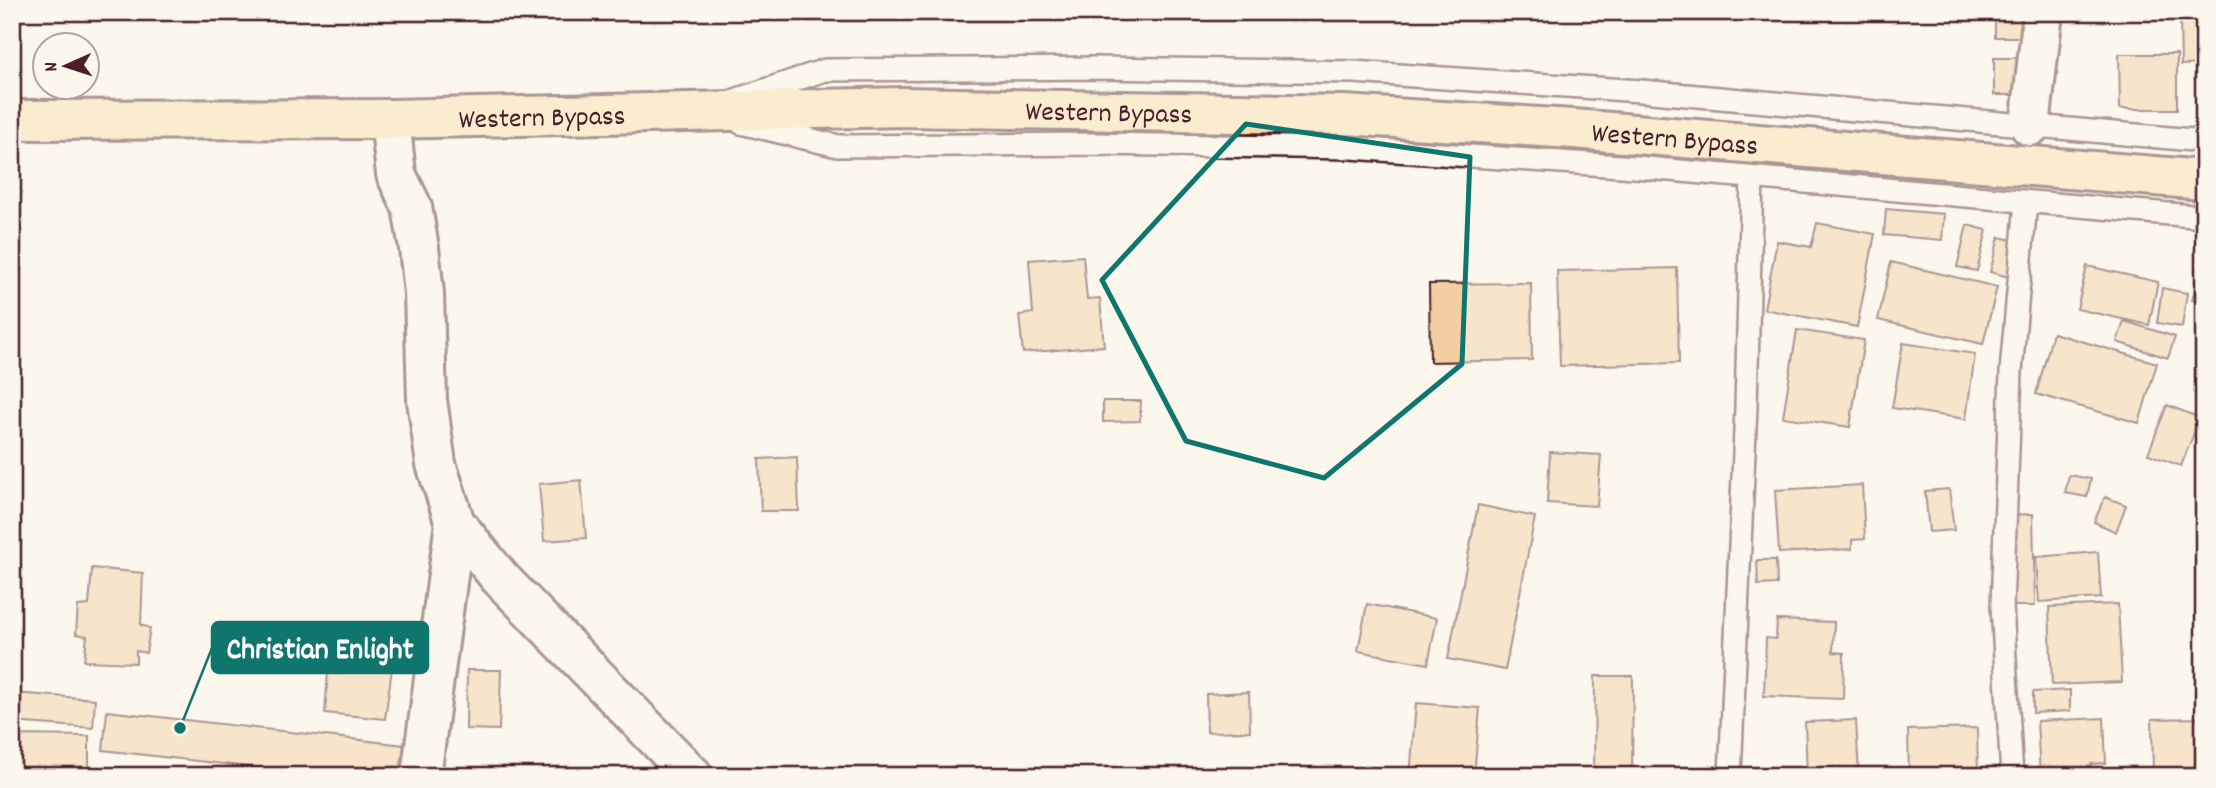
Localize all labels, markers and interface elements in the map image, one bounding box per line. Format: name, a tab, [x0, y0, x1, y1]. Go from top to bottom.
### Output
north arrow	[32, 32, 102, 102]
text: N	[39, 61, 66, 72]
street label: Western Bypass	[1025, 94, 1193, 137]
street label: Western Bypass	[458, 99, 626, 142]
street label: Western Bypass	[1590, 115, 1759, 169]
callout: Christian Enlight	[212, 622, 428, 673]
text: Christian Enlight	[226, 631, 414, 674]

